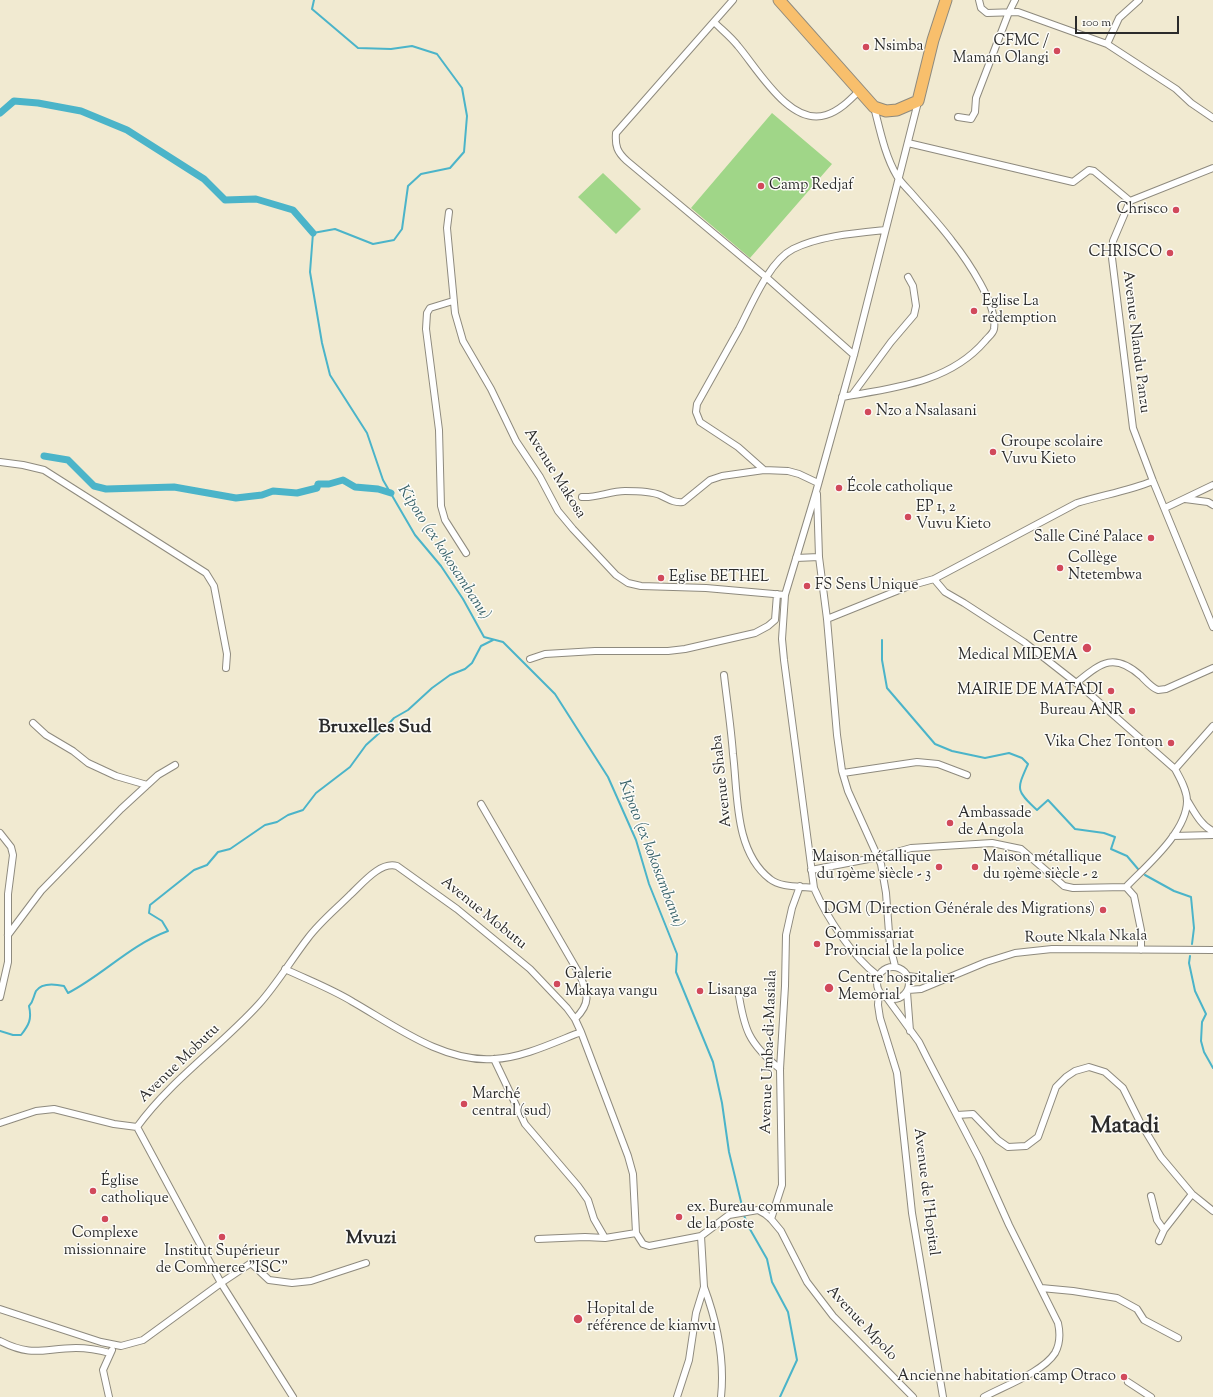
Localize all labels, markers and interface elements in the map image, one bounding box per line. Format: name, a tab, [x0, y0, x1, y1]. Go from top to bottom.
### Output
scale bar	[1077, 8, 1181, 34]
text: 100 m	[1082, 14, 1111, 32]
place label: CFMC / Maman Olangi	[953, 33, 1049, 68]
place label: Nsimba	[874, 38, 923, 56]
marker: Nsimba	[861, 42, 871, 52]
marker: CFMC / Maman Olangi	[1052, 46, 1062, 56]
place label: Camp Redjaf	[769, 177, 854, 195]
marker: Camp Redjaf	[756, 181, 766, 191]
place label: Chrisco	[1116, 201, 1168, 219]
marker: Chrisco	[1171, 205, 1181, 215]
place label: CHRISCO	[1089, 244, 1162, 262]
marker: CHRISCO	[1165, 248, 1175, 258]
street label: Avenue Nlandu Panzu	[1117, 270, 1153, 414]
place label: Eglise La rédemption	[982, 293, 1057, 328]
marker: Eglise La rédemption	[969, 306, 979, 316]
place label: Nzo a Nsalasani	[876, 403, 977, 421]
marker: Nzo a Nsalasani	[863, 407, 873, 417]
street label: Avenue Makosa	[519, 426, 589, 522]
place label: Groupe scolaire Vuvu Kieto	[1001, 434, 1103, 469]
marker: Groupe scolaire Vuvu Kieto	[988, 447, 998, 457]
place label: École catholique	[847, 479, 953, 497]
water label: Kipoto (ex kokosambanu)	[392, 482, 494, 624]
marker: École catholique	[834, 483, 844, 493]
place label: EP 1, 2 Vuvu Kieto	[916, 499, 991, 534]
marker: EP 1, 2 Vuvu Kieto	[903, 512, 913, 522]
place label: Salle Ciné Palace	[1034, 529, 1143, 547]
marker: Salle Ciné Palace	[1146, 533, 1156, 543]
place label: Collège Ntetembwa	[1068, 550, 1142, 585]
marker: Collège Ntetembwa	[1055, 563, 1065, 573]
place label: Eglise BETHEL	[669, 569, 769, 587]
marker: Eglise BETHEL	[656, 573, 666, 583]
place label: FS Sens Unique	[815, 577, 918, 595]
marker: FS Sens Unique	[802, 581, 812, 591]
place label: Centre Medical MIDEMA	[958, 630, 1078, 665]
marker: Centre Medical MIDEMA	[1081, 642, 1093, 654]
place label: MAIRIE DE MATADI	[957, 682, 1103, 700]
marker: MAIRIE DE MATADI	[1106, 686, 1116, 696]
place label: Bureau ANR	[1040, 702, 1124, 720]
marker: Bureau ANR	[1127, 706, 1137, 716]
district label: Bruxelles Sud	[319, 718, 431, 740]
street label: Avenue Shaba	[709, 734, 737, 828]
place label: Vika Chez Tonton	[1044, 734, 1163, 752]
marker: Vika Chez Tonton	[1166, 738, 1176, 748]
water label: Kipoto (ex kokosambanu)	[613, 777, 687, 931]
place label: Ambassade de Angola	[958, 805, 1031, 840]
marker: Ambassade de Angola	[945, 818, 955, 828]
place label: Maison métallique du 19ème siècle - 3	[812, 849, 931, 884]
place label: Maison métallique du 19ème siècle - 2	[983, 849, 1102, 884]
marker: Maison métallique du 19ème siècle - 3	[934, 862, 944, 872]
marker: Maison métallique du 19ème siècle - 2	[970, 862, 980, 872]
street label: Avenue Mobutu	[436, 874, 530, 954]
place label: DGM (Direction Générale des Migrations)	[824, 901, 1095, 919]
marker: DGM (Direction Générale des Migrations)	[1098, 905, 1108, 915]
place label: Commissariat Provincial de la police	[825, 926, 964, 961]
street label: Route Nkala Nkala	[1025, 928, 1147, 948]
marker: Commissariat Provincial de la police	[812, 939, 822, 949]
place label: Galerie Makaya vangu	[565, 966, 658, 1001]
street label: Avenue Umba-di-Masiala	[758, 970, 782, 1134]
place label: Centre hospitalier Memorial	[838, 970, 955, 1005]
marker: Galerie Makaya vangu	[552, 979, 562, 989]
place label: Lisanga	[708, 982, 757, 1000]
marker: Centre hospitalier Memorial	[823, 982, 835, 994]
marker: Lisanga	[695, 986, 705, 996]
street label: Avenue Mobutu	[136, 1021, 224, 1107]
place label: Marché central (sud)	[472, 1086, 551, 1121]
marker: Marché central (sud)	[459, 1099, 469, 1109]
district label: Matadi	[1090, 1114, 1160, 1142]
street label: Avenue de l'Hopital	[908, 1127, 942, 1257]
place label: Église catholique	[101, 1173, 169, 1208]
marker: Église catholique	[88, 1186, 98, 1196]
place label: ex. Bureau communale de la poste	[687, 1199, 833, 1234]
marker: ex. Bureau communale de la poste	[674, 1212, 684, 1222]
marker: Complexe missionnaire	[100, 1214, 110, 1224]
place label: Complexe missionnaire	[64, 1225, 146, 1260]
district label: Mvuzi	[346, 1229, 396, 1251]
marker: Institut Supérieur de Commerce "ISC"	[217, 1232, 227, 1242]
place label: Institut Supérieur de Commerce "ISC"	[156, 1243, 288, 1278]
street label: Avenue Mpolo	[822, 1283, 900, 1365]
place label: Hopital de référence de kiamvu	[587, 1301, 716, 1336]
marker: Hopital de référence de kiamvu	[572, 1313, 584, 1325]
place label: Ancienne habitation camp Otraco	[897, 1368, 1116, 1386]
marker: Ancienne habitation camp Otraco	[1119, 1372, 1129, 1382]

